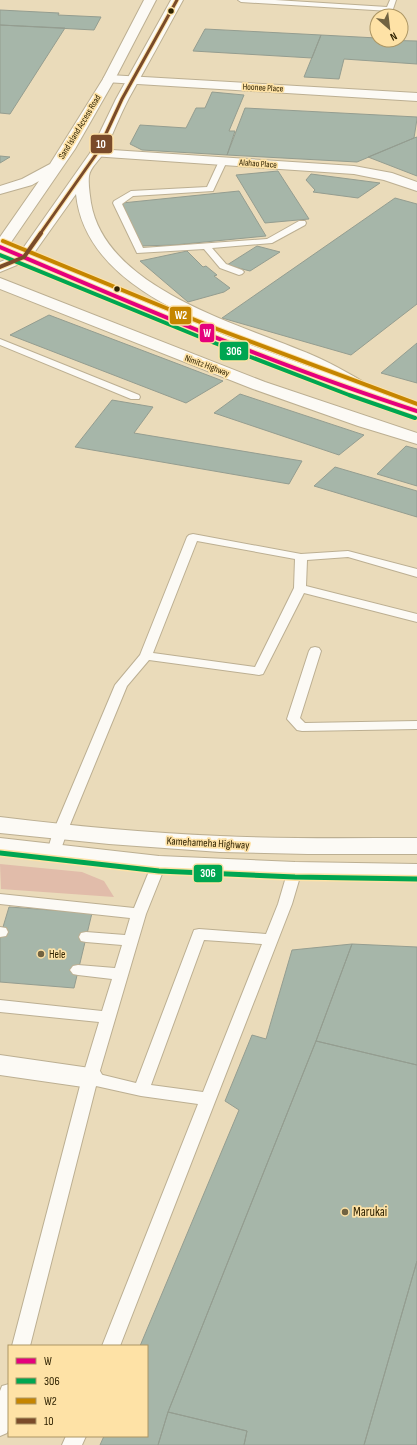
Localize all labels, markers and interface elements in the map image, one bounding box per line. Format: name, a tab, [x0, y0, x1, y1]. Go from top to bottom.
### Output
unlabelled marker	[166, 6, 176, 16]
north arrow	[369, 8, 409, 48]
text: N	[388, 29, 399, 44]
street label: Hoonee Place	[242, 81, 284, 95]
street label: Sand Island Access Road	[56, 93, 104, 161]
line badge: 10	[90, 134, 113, 154]
text: 10	[96, 138, 106, 151]
street label: Alahao Place	[238, 157, 278, 171]
unlabelled marker	[112, 284, 122, 294]
line badge: W2	[169, 306, 192, 325]
text: W2	[175, 309, 187, 322]
line badge: W	[199, 323, 215, 343]
text: W	[203, 327, 211, 340]
line badge: 306	[219, 341, 249, 361]
text: 306	[226, 345, 242, 358]
street label: Nimitz Highway	[183, 353, 231, 379]
street label: Kamehameha Highway	[166, 834, 250, 852]
line badge: 306	[193, 864, 223, 883]
text: 306	[200, 867, 216, 880]
place label: Hele	[49, 948, 65, 961]
marker: Hele	[36, 949, 46, 959]
place label: Marukai	[353, 1204, 387, 1220]
marker: Marukai	[340, 1207, 350, 1217]
legend	[8, 1345, 148, 1437]
text: W	[44, 1354, 52, 1369]
text: 306	[44, 1374, 60, 1389]
text: W2	[44, 1394, 57, 1409]
text: 10	[44, 1414, 54, 1429]

